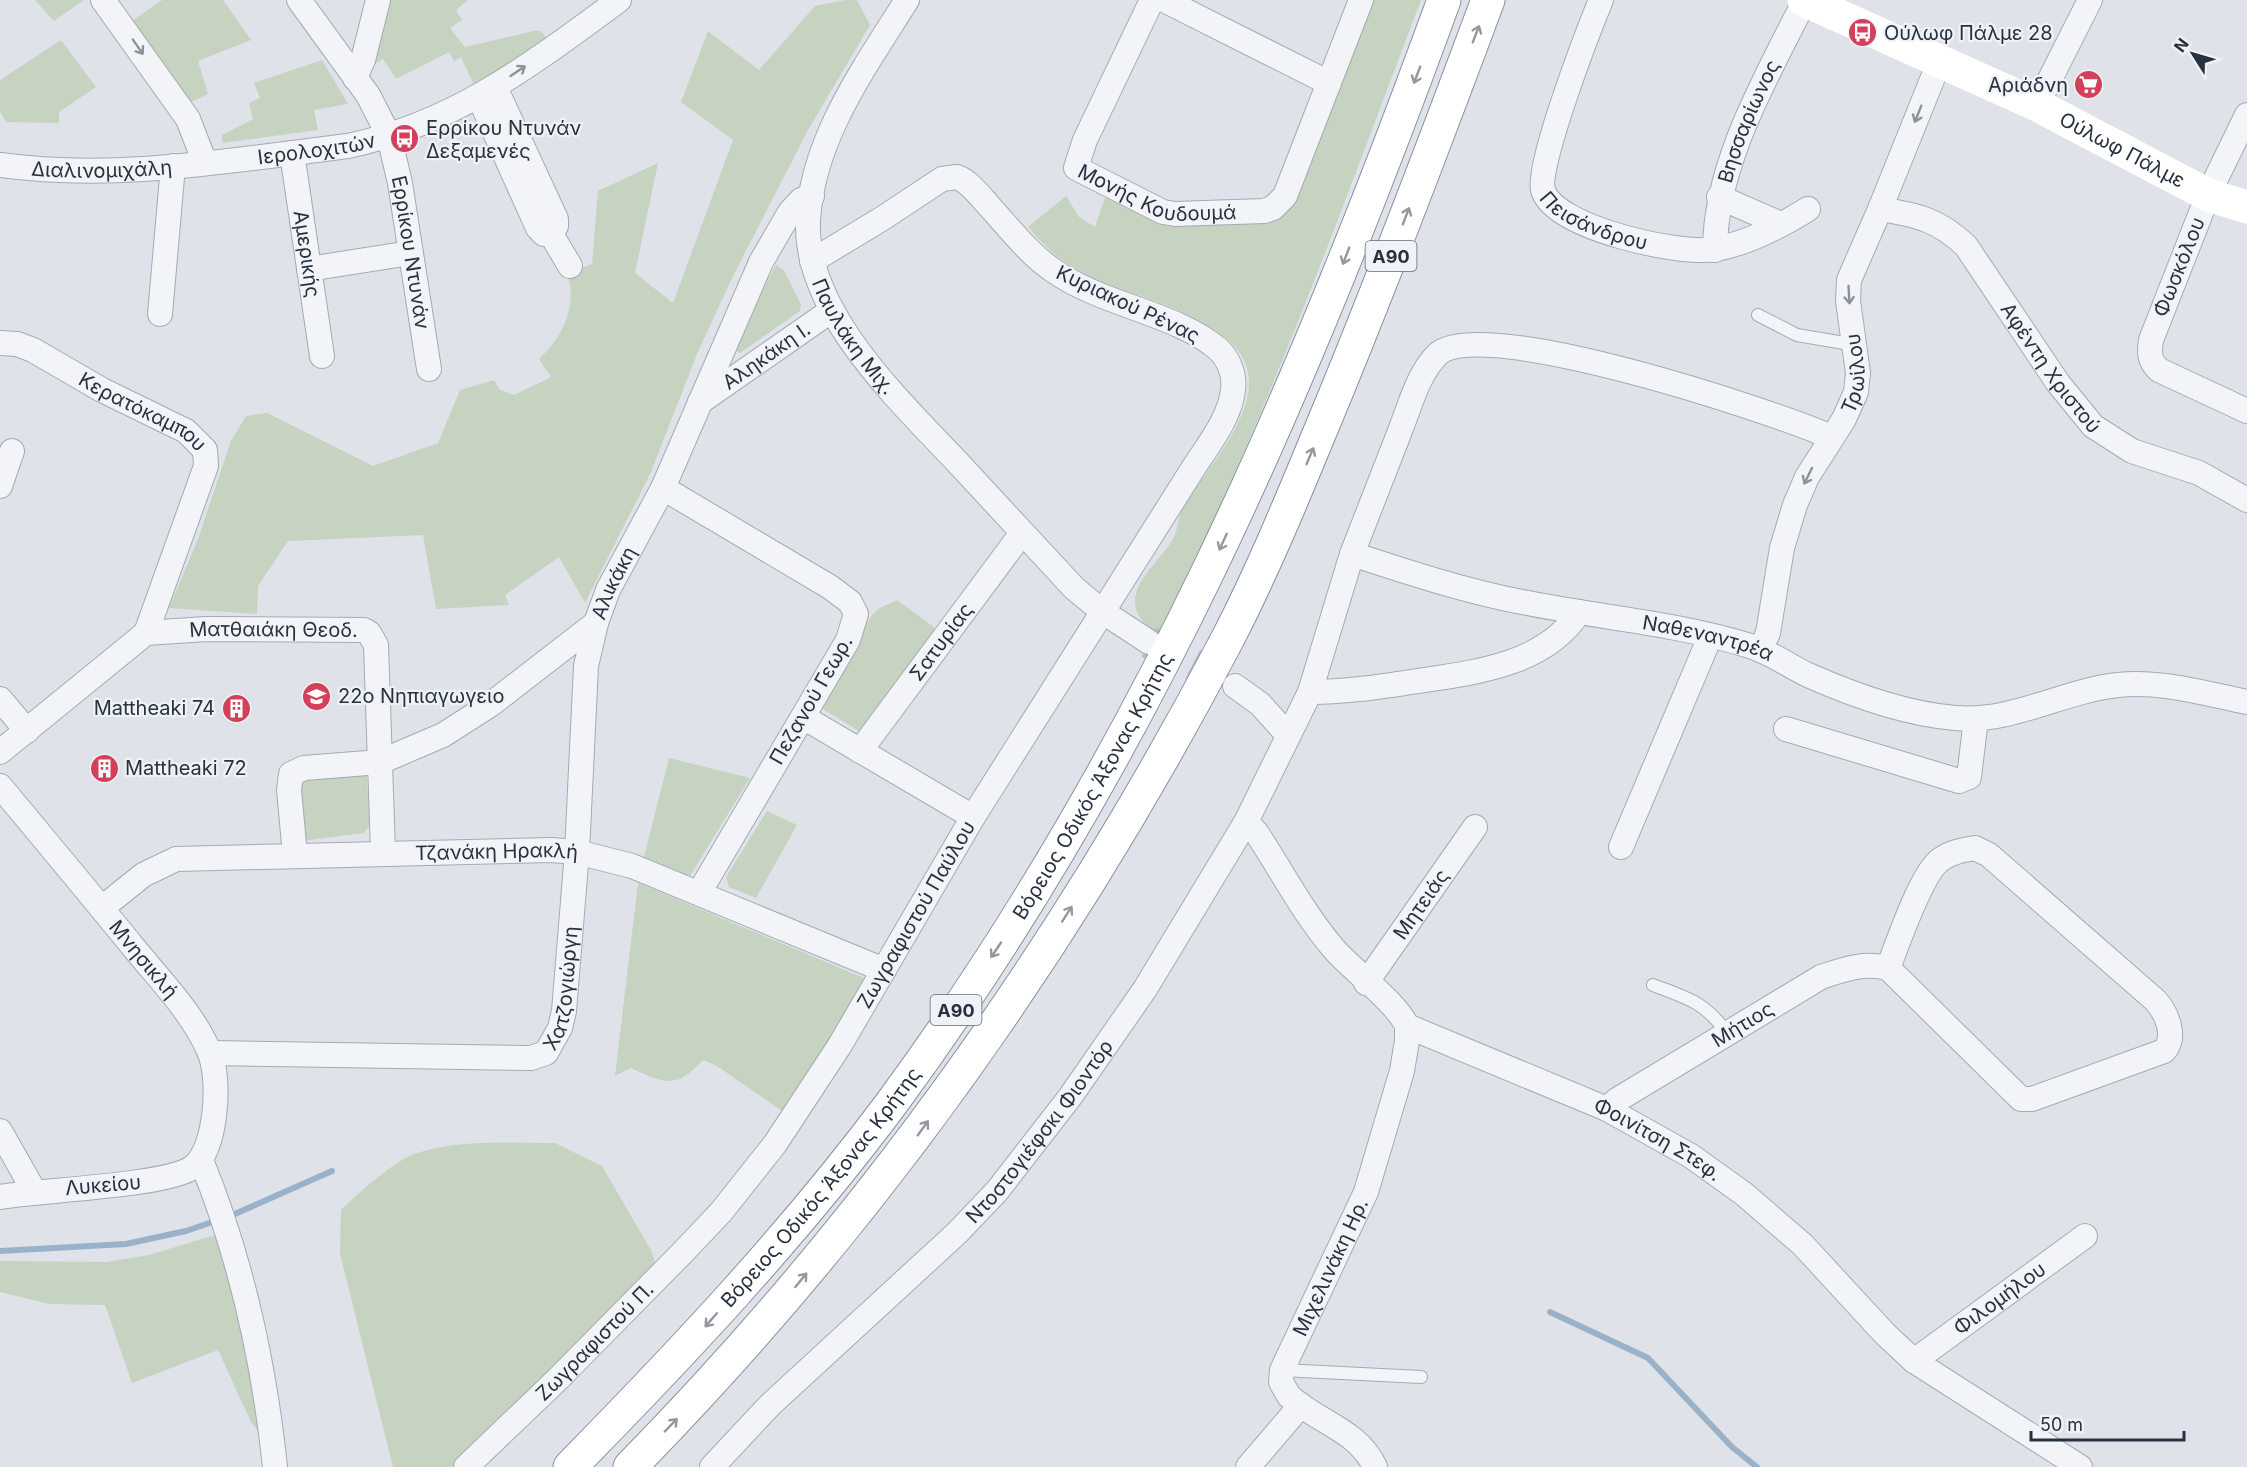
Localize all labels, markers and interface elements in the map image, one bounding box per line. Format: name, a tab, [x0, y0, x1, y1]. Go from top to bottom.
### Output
bus stop icon: Ούλωφ Πάλμε 28	[1847, 17, 1879, 49]
place label: Ούλωφ Πάλμε 28	[1884, 21, 2053, 45]
north arrow	[2163, 24, 2223, 84]
one-way arrow	[1471, 25, 1482, 44]
text: N	[2169, 34, 2193, 56]
one-way arrow	[132, 38, 144, 54]
street label: Βησσαρίωνος	[1713, 56, 1785, 186]
one-way arrow	[509, 65, 526, 77]
one-way arrow	[1410, 65, 1421, 83]
supermarket icon: Αριάδνη	[2073, 69, 2105, 101]
place label: Αριάδνη	[1988, 73, 2068, 97]
one-way arrow	[1912, 104, 1923, 123]
street label: Ούλωφ Πάλμε	[2055, 107, 2189, 193]
place label: Ερρίκου Ντυνάν Δεξαμενές	[426, 116, 581, 163]
bus stop icon: Ερρίκου Ντυνάν Δεξαμενές	[389, 123, 421, 155]
street label: Ιερολοχιτών	[256, 128, 378, 169]
street label: Διαλινομιχάλη	[31, 155, 173, 183]
street label: Μονής Κουδουμά	[1074, 159, 1237, 226]
street label: Ερρίκου Ντυνάν	[387, 173, 435, 331]
street label: Πεισάνδρου	[1535, 187, 1650, 255]
one-way arrow	[1401, 207, 1412, 226]
street label: Αμερικής	[289, 209, 325, 299]
street label: Φωσκόλου	[2148, 214, 2210, 320]
road number: Α90	[1366, 241, 1416, 271]
one-way arrow	[1340, 247, 1351, 265]
street label: Κυριακού Ρένας	[1052, 260, 1204, 348]
street label: Παυλάκη Μιχ.	[807, 275, 900, 399]
one-way arrow	[1843, 284, 1854, 304]
street label: Αφέντη Χριστού	[1996, 298, 2106, 438]
street label: Αληκάκη Ι.	[718, 317, 815, 395]
street label: Τρωίλου	[1836, 332, 1870, 417]
street label: Κερατόκαμπου	[74, 367, 211, 456]
one-way arrow	[1305, 447, 1316, 465]
one-way arrow	[1802, 466, 1814, 484]
one-way arrow	[1217, 532, 1229, 550]
street label: Αλικάκη	[586, 542, 641, 623]
street label: Σατυρίας	[904, 598, 978, 686]
street label: Ναθεναντρέα	[1641, 610, 1777, 666]
street label: Ματθαιάκη Θεοδ.	[188, 617, 358, 642]
street label: Πεζανού Γεωρ.	[764, 631, 858, 769]
street label: Βόρειος Οδικός Άξονας Κρήτης	[1008, 649, 1178, 924]
school or university icon: 22ο Νηπιαγωγειο	[301, 680, 333, 712]
place label: 22ο Νηπιαγωγειο	[338, 684, 505, 708]
building icon: Mattheaki 74	[220, 692, 252, 724]
place label: Mattheaki 74	[94, 696, 215, 720]
building icon: Mattheaki 72	[88, 752, 120, 784]
place label: Mattheaki 72	[125, 756, 247, 780]
street label: Ζωγραφιστού Παύλου	[852, 816, 980, 1013]
street label: Τζανάκη Ηρακλή	[415, 838, 579, 865]
street label: Μητειάς	[1388, 865, 1454, 944]
one-way arrow	[1062, 906, 1074, 923]
street label: Μνησικλή	[104, 915, 183, 1003]
street label: Χατζογιώργη	[538, 925, 583, 1054]
one-way arrow	[990, 941, 1002, 958]
road number: Α90	[930, 995, 982, 1025]
street label: Μήτιος	[1707, 996, 1778, 1052]
street label: Ντοστογιέφσκι Φιοντόρ	[961, 1035, 1118, 1228]
street label: Βόρειος Οδικός Άξονας Κρήτης	[716, 1063, 926, 1312]
street label: Φοινίτση Στεφ.	[1590, 1093, 1726, 1186]
one-way arrow	[916, 1120, 929, 1136]
street label: Λυκείου	[64, 1170, 142, 1200]
street label: Μιχελινάκη Ηρ.	[1288, 1194, 1373, 1340]
street label: Φιλομήλου	[1949, 1257, 2050, 1340]
one-way arrow	[794, 1273, 808, 1288]
street label: Ζωγραφιστού Π.	[531, 1277, 659, 1406]
one-way arrow	[704, 1313, 718, 1328]
scale bar	[2031, 1404, 2184, 1442]
text: 50 m	[2040, 1414, 2083, 1435]
one-way arrow	[664, 1418, 678, 1433]

